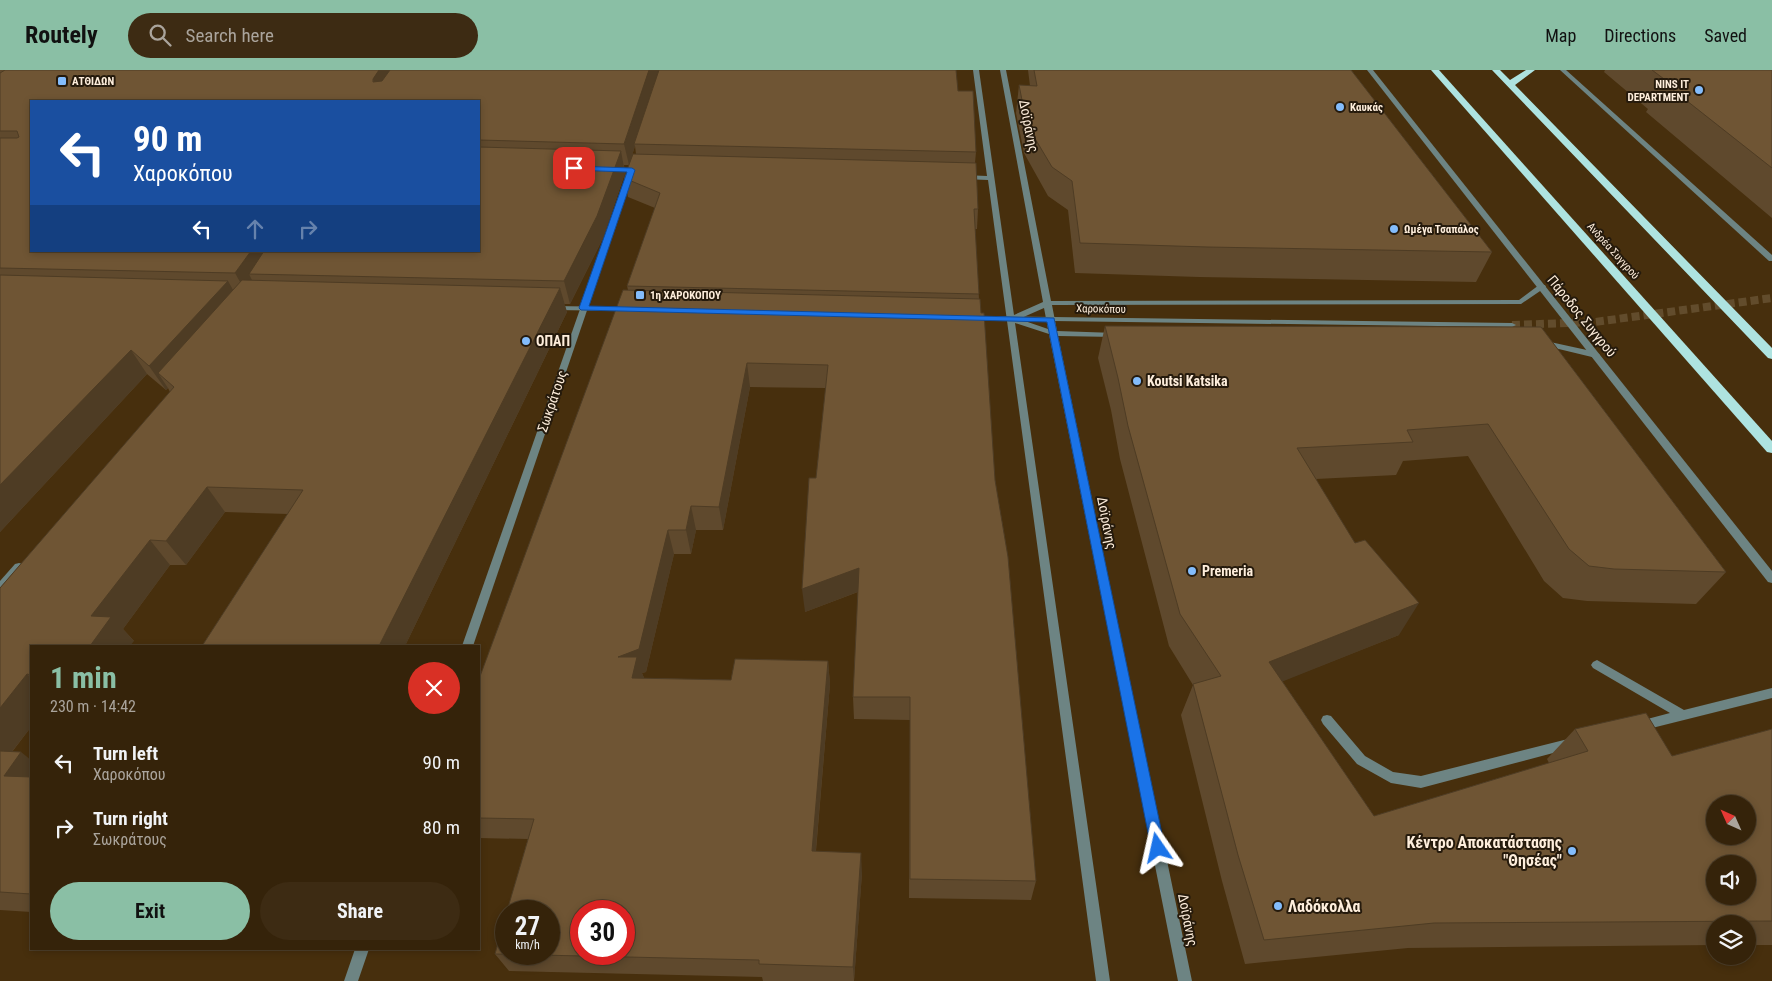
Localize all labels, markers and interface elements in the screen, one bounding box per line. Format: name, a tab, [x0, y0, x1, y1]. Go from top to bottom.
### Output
search box	[128, 13, 478, 58]
text: Routely	[25, 21, 98, 49]
icon: search	[146, 21, 174, 49]
text: Search here	[186, 24, 274, 47]
text: Map	[1545, 25, 1576, 46]
text: Directions	[1604, 25, 1676, 46]
text: Saved	[1704, 25, 1747, 46]
marker: ΑΤΘΙΔΩΝ	[56, 75, 68, 87]
place label: ΑΤΘΙΔΩΝ	[72, 75, 115, 88]
place label: NINS IT DEPARTMENT	[1627, 78, 1689, 104]
marker: NINS IT DEPARTMENT	[1693, 84, 1705, 96]
street label: Δοϊράνης	[1016, 98, 1042, 154]
marker: Καυκάς	[1334, 101, 1346, 113]
place label: Καυκάς	[1350, 101, 1383, 114]
text: 90 m	[133, 119, 202, 160]
icon: left	[50, 120, 115, 185]
pin	[553, 147, 595, 189]
icon: arrive	[560, 154, 588, 182]
text: Χαροκόπου	[133, 161, 233, 186]
icon: left	[188, 215, 216, 243]
icon: ahead	[241, 215, 269, 243]
icon: right	[294, 215, 322, 243]
street label: Ανδρέα Συγγρού	[1584, 220, 1642, 282]
marker: Ωμέγα Τσαπάλος	[1388, 223, 1400, 235]
place label: Ωμέγα Τσαπάλος	[1404, 223, 1479, 236]
street label: Πάροδος Συγγρού	[1544, 272, 1620, 360]
marker: 1η ΧΑΡΟΚΟΠΟΥ	[634, 289, 646, 301]
place label: 1η ΧΑΡΟΚΟΠΟΥ	[650, 289, 721, 302]
street label: Χαροκόπου	[1076, 302, 1126, 316]
place label: ΟΠΑΠ	[536, 333, 570, 349]
marker: ΟΠΑΠ	[520, 335, 532, 347]
street label: Σωκράτους	[534, 368, 570, 434]
place label: Koutsi Katsika	[1147, 373, 1228, 389]
marker: Koutsi Katsika	[1131, 375, 1143, 387]
street label: Δοϊράνης	[1094, 495, 1120, 551]
place label: Premeria	[1202, 563, 1253, 579]
marker: Premeria	[1186, 565, 1198, 577]
text: 1 min	[50, 660, 117, 695]
button: close	[408, 662, 460, 714]
text: 230 m · 14:42	[50, 697, 136, 716]
text: Turn left	[93, 742, 158, 765]
icon: left	[50, 749, 78, 777]
text: 90 m	[423, 751, 460, 774]
text: Χαροκόπου	[93, 765, 166, 784]
north arrow	[1706, 795, 1756, 845]
map controls	[1706, 795, 1756, 965]
text: Turn right	[93, 807, 168, 830]
icon: right	[50, 814, 78, 842]
text: 80 m	[423, 816, 460, 839]
position arrow	[1131, 821, 1183, 873]
text: Σωκράτους	[93, 830, 167, 849]
place label: Κέντρο Αποκατάστασης "Θησέας"	[1407, 833, 1562, 870]
marker: Κέντρο Αποκατάστασης "Θησέας"	[1566, 845, 1578, 857]
button: sound	[1706, 855, 1756, 905]
button: Exit	[50, 882, 250, 940]
button: Share	[260, 882, 460, 940]
street label: Δοϊράνης	[1175, 892, 1201, 948]
place label: Λαδόκολλα	[1288, 897, 1361, 916]
speed limit sign: 30	[570, 900, 635, 965]
marker: Λαδόκολλα	[1272, 900, 1284, 912]
text: 27	[515, 912, 540, 941]
button: layers	[1706, 915, 1756, 965]
text: km/h	[515, 938, 540, 952]

